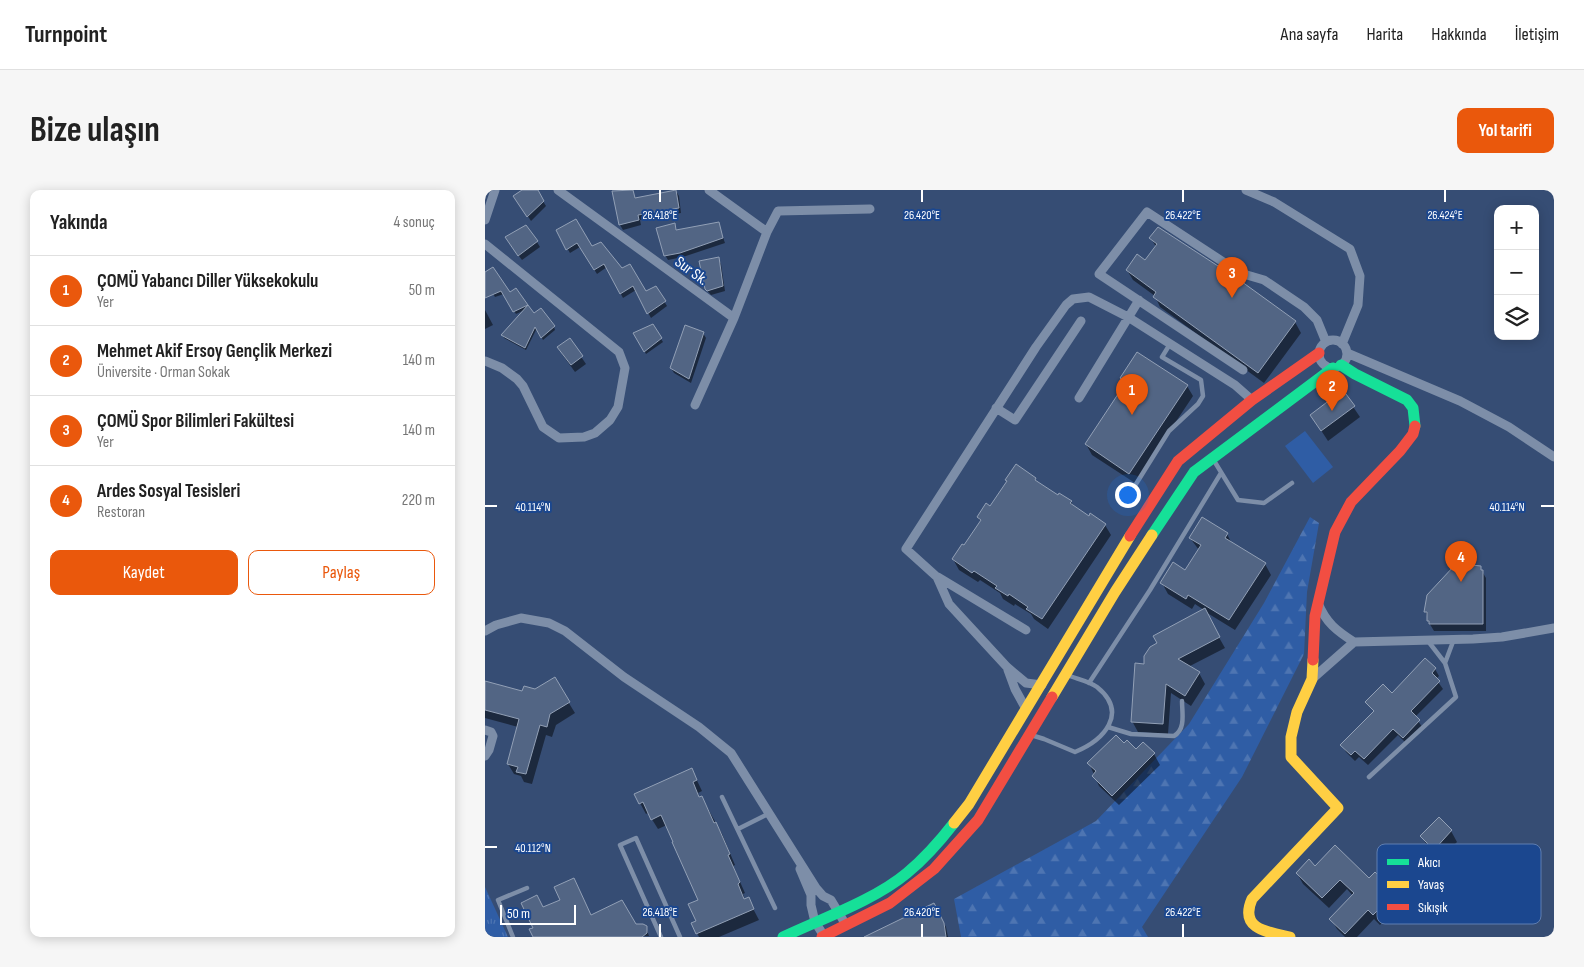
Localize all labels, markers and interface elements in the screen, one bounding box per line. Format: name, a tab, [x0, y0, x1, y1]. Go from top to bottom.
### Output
text: Turnpoint	[25, 20, 107, 49]
text: Ana sayfa	[1281, 24, 1338, 45]
text: Harita	[1366, 24, 1403, 45]
text: Hakkında	[1431, 24, 1487, 45]
text: İletişim	[1515, 24, 1559, 45]
button: Yol tarifi	[1457, 108, 1554, 153]
text: Bize ulaşın	[30, 109, 160, 152]
map controls	[1494, 205, 1539, 340]
button: +	[1494, 205, 1539, 250]
text: 26.418°E	[642, 208, 678, 223]
text: 26.420°E	[904, 208, 940, 223]
text: 26.422°E	[1165, 208, 1201, 223]
text: 26.424°E	[1427, 208, 1463, 223]
text: Yakında	[50, 210, 107, 235]
text: 4 sonuç	[393, 213, 435, 232]
button: −	[1494, 250, 1539, 295]
street label: Sur Sk.	[671, 253, 712, 290]
pin: 3	[1216, 257, 1248, 298]
text: ÇOMÜ Yabancı Diller Yüksekokulu	[97, 270, 318, 293]
text: 1	[63, 281, 69, 300]
text: 50 m	[409, 281, 435, 300]
text: Yer	[97, 293, 114, 312]
button: layers	[1494, 295, 1539, 340]
text: Mehmet Akif Ersoy Gençlik Merkezi	[97, 340, 332, 363]
text: 2	[62, 351, 70, 370]
text: 140 m	[403, 351, 435, 370]
text: Üniversite · Orman Sokak	[97, 363, 230, 382]
pin: 2	[1316, 370, 1348, 411]
pin: 1	[1116, 374, 1148, 415]
text: ÇOMÜ Spor Bilimleri Fakültesi	[97, 410, 294, 433]
text: 3	[62, 421, 70, 440]
text: 140 m	[403, 421, 435, 440]
text: Yer	[97, 433, 114, 452]
text: Ardes Sosyal Tesisleri	[97, 480, 240, 503]
your location	[1115, 482, 1141, 508]
text: 4	[62, 491, 70, 510]
text: 220 m	[402, 491, 435, 510]
text: 40.114°N	[515, 500, 551, 515]
text: 40.114°N	[1489, 500, 1525, 515]
text: Restoran	[97, 503, 145, 522]
pin: 4	[1445, 541, 1477, 582]
button: Kaydet	[50, 550, 238, 595]
button: Paylaş	[248, 550, 435, 595]
text: 40.112°N	[515, 841, 551, 856]
legend	[1377, 844, 1541, 924]
text: Akıcı	[1417, 854, 1440, 871]
text: Yavaş	[1418, 876, 1444, 893]
text: Sıkışık	[1418, 899, 1448, 916]
scale bar	[500, 902, 576, 925]
text: 50 m	[507, 905, 530, 922]
text: 26.418°E	[642, 905, 678, 920]
text: 26.420°E	[904, 905, 940, 920]
text: 26.422°E	[1165, 905, 1201, 920]

